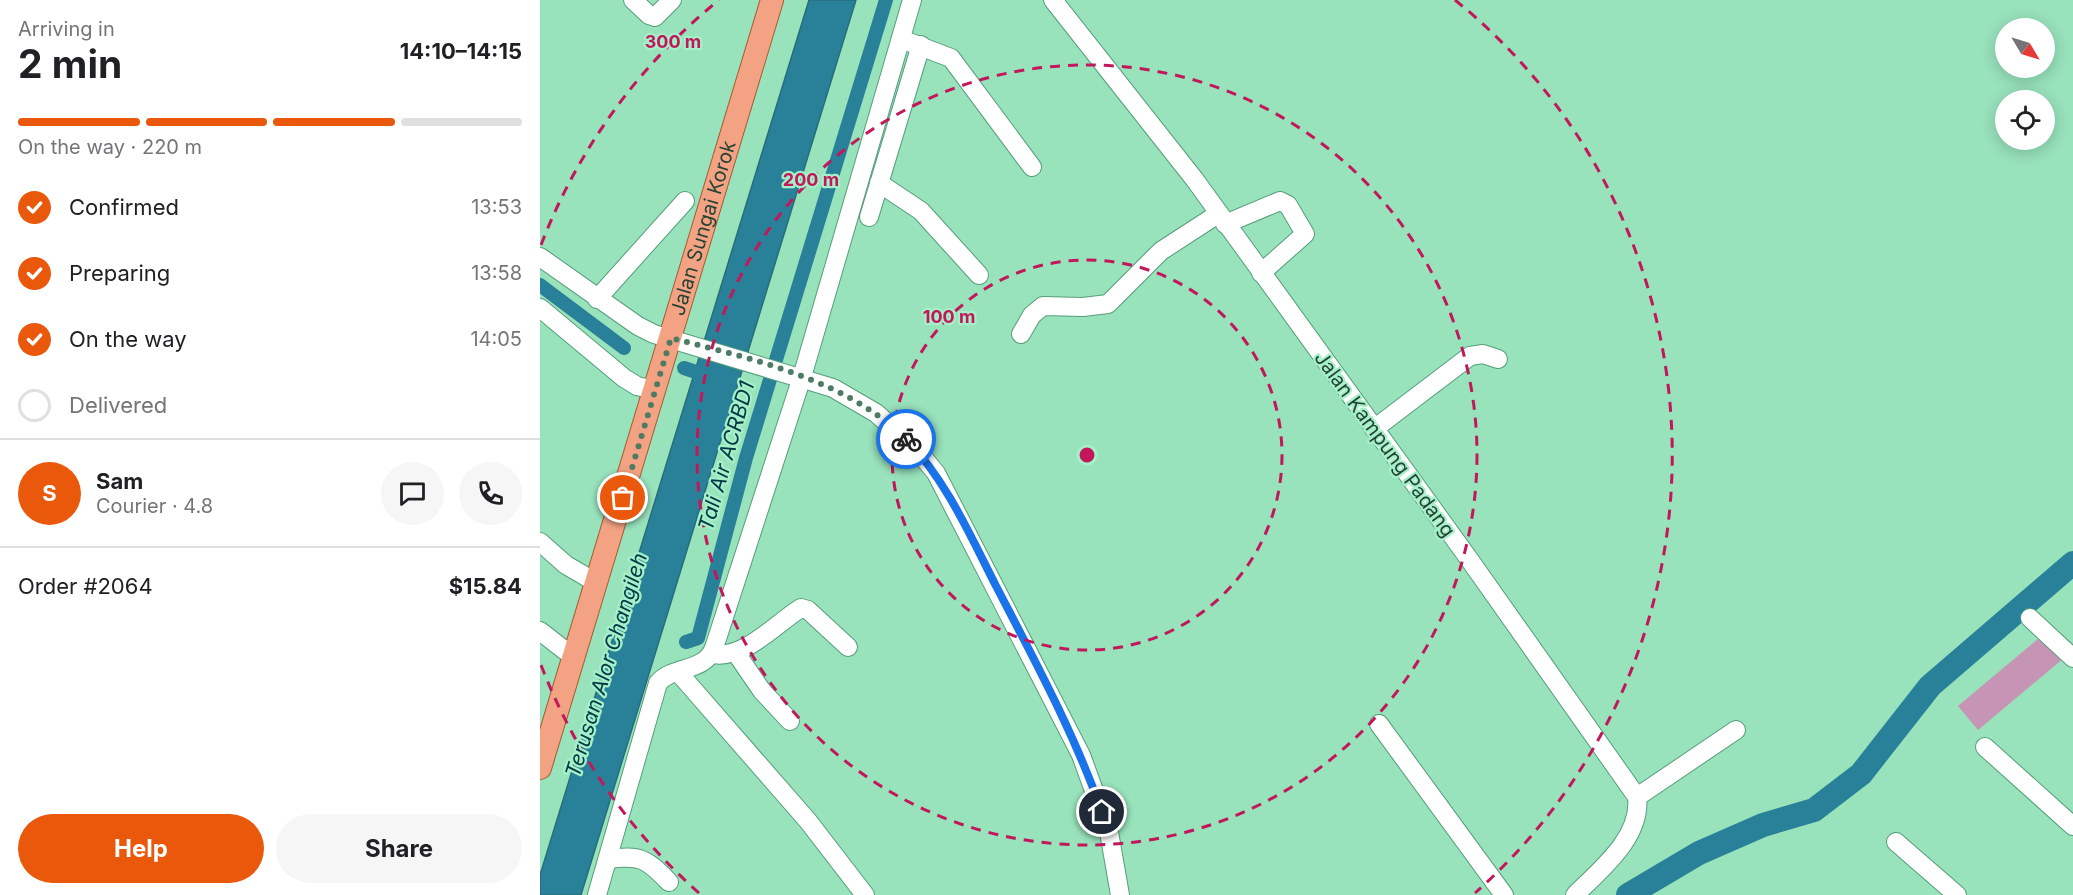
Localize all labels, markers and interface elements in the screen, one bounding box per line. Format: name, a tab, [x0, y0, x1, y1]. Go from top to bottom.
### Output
text: Arriving in	[18, 17, 115, 41]
north arrow	[1995, 18, 2055, 78]
map controls	[1995, 18, 2055, 150]
text: 300 m	[645, 31, 701, 52]
text: 14:10–14:15	[400, 38, 522, 64]
text: 2 min	[18, 40, 122, 87]
button: locate	[1995, 90, 2055, 150]
text: On the way · 220 m	[18, 135, 202, 159]
street label: Jalan Sungai Korok	[665, 138, 741, 318]
text: 200 m	[783, 169, 839, 190]
icon: check	[18, 191, 51, 224]
text: Confirmed	[69, 194, 179, 220]
text: 13:53	[471, 195, 522, 219]
icon: check	[18, 257, 51, 290]
text: Preparing	[69, 260, 170, 286]
text: 13:58	[471, 261, 522, 285]
text: 100 m	[923, 306, 975, 327]
icon: check	[18, 323, 51, 356]
text: On the way	[69, 326, 187, 352]
text: 14:05	[470, 327, 522, 351]
street label: Jalan Kampung Padang	[1310, 346, 1460, 542]
water label: Tali Air ACRBD1	[693, 378, 759, 534]
text: Delivered	[69, 392, 167, 418]
courier	[876, 409, 936, 469]
icon: bike	[890, 423, 923, 456]
centre of rings	[1077, 445, 1097, 465]
button: chat	[381, 462, 444, 525]
button: phone	[459, 462, 522, 525]
text: Sam	[96, 468, 143, 494]
pin	[597, 472, 648, 523]
text: S	[42, 480, 57, 506]
icon: bag	[606, 481, 639, 514]
text: Courier · 4.8	[96, 494, 213, 518]
water label: Terusan Alor Changileh	[560, 550, 652, 780]
text: Order #2064	[18, 573, 153, 599]
text: $15.84	[449, 573, 522, 599]
pin	[1076, 786, 1127, 837]
icon: home	[1085, 795, 1118, 828]
button: Help	[18, 814, 264, 883]
button: Share	[276, 814, 522, 883]

